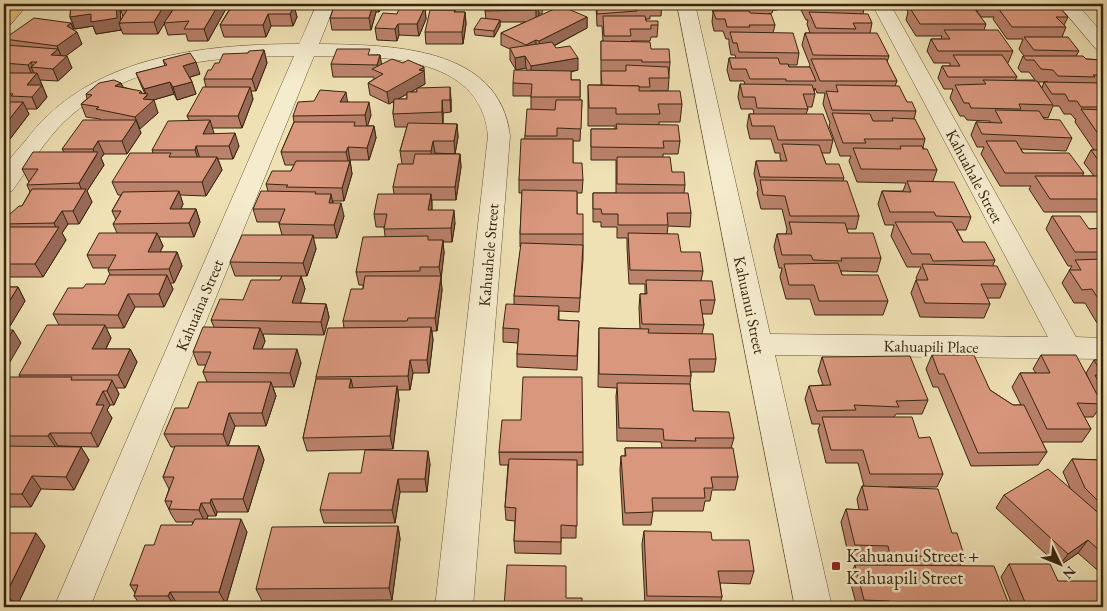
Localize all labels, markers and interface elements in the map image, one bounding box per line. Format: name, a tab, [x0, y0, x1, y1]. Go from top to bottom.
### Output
street label: Kahuahale Street	[941, 126, 1008, 227]
street label: Kahuahele Street	[474, 203, 503, 307]
street label: Kahuanui Street	[729, 254, 770, 356]
street label: Kahuaina Street	[171, 256, 228, 354]
street label: Kahuapili Place	[883, 335, 979, 358]
north arrow	[1034, 538, 1084, 588]
place label: Kahuanui Street + Kahuapili Street	[846, 543, 979, 590]
marker: Kahuanui Street + Kahuapili Street	[830, 560, 842, 572]
text: N	[1059, 563, 1080, 584]

